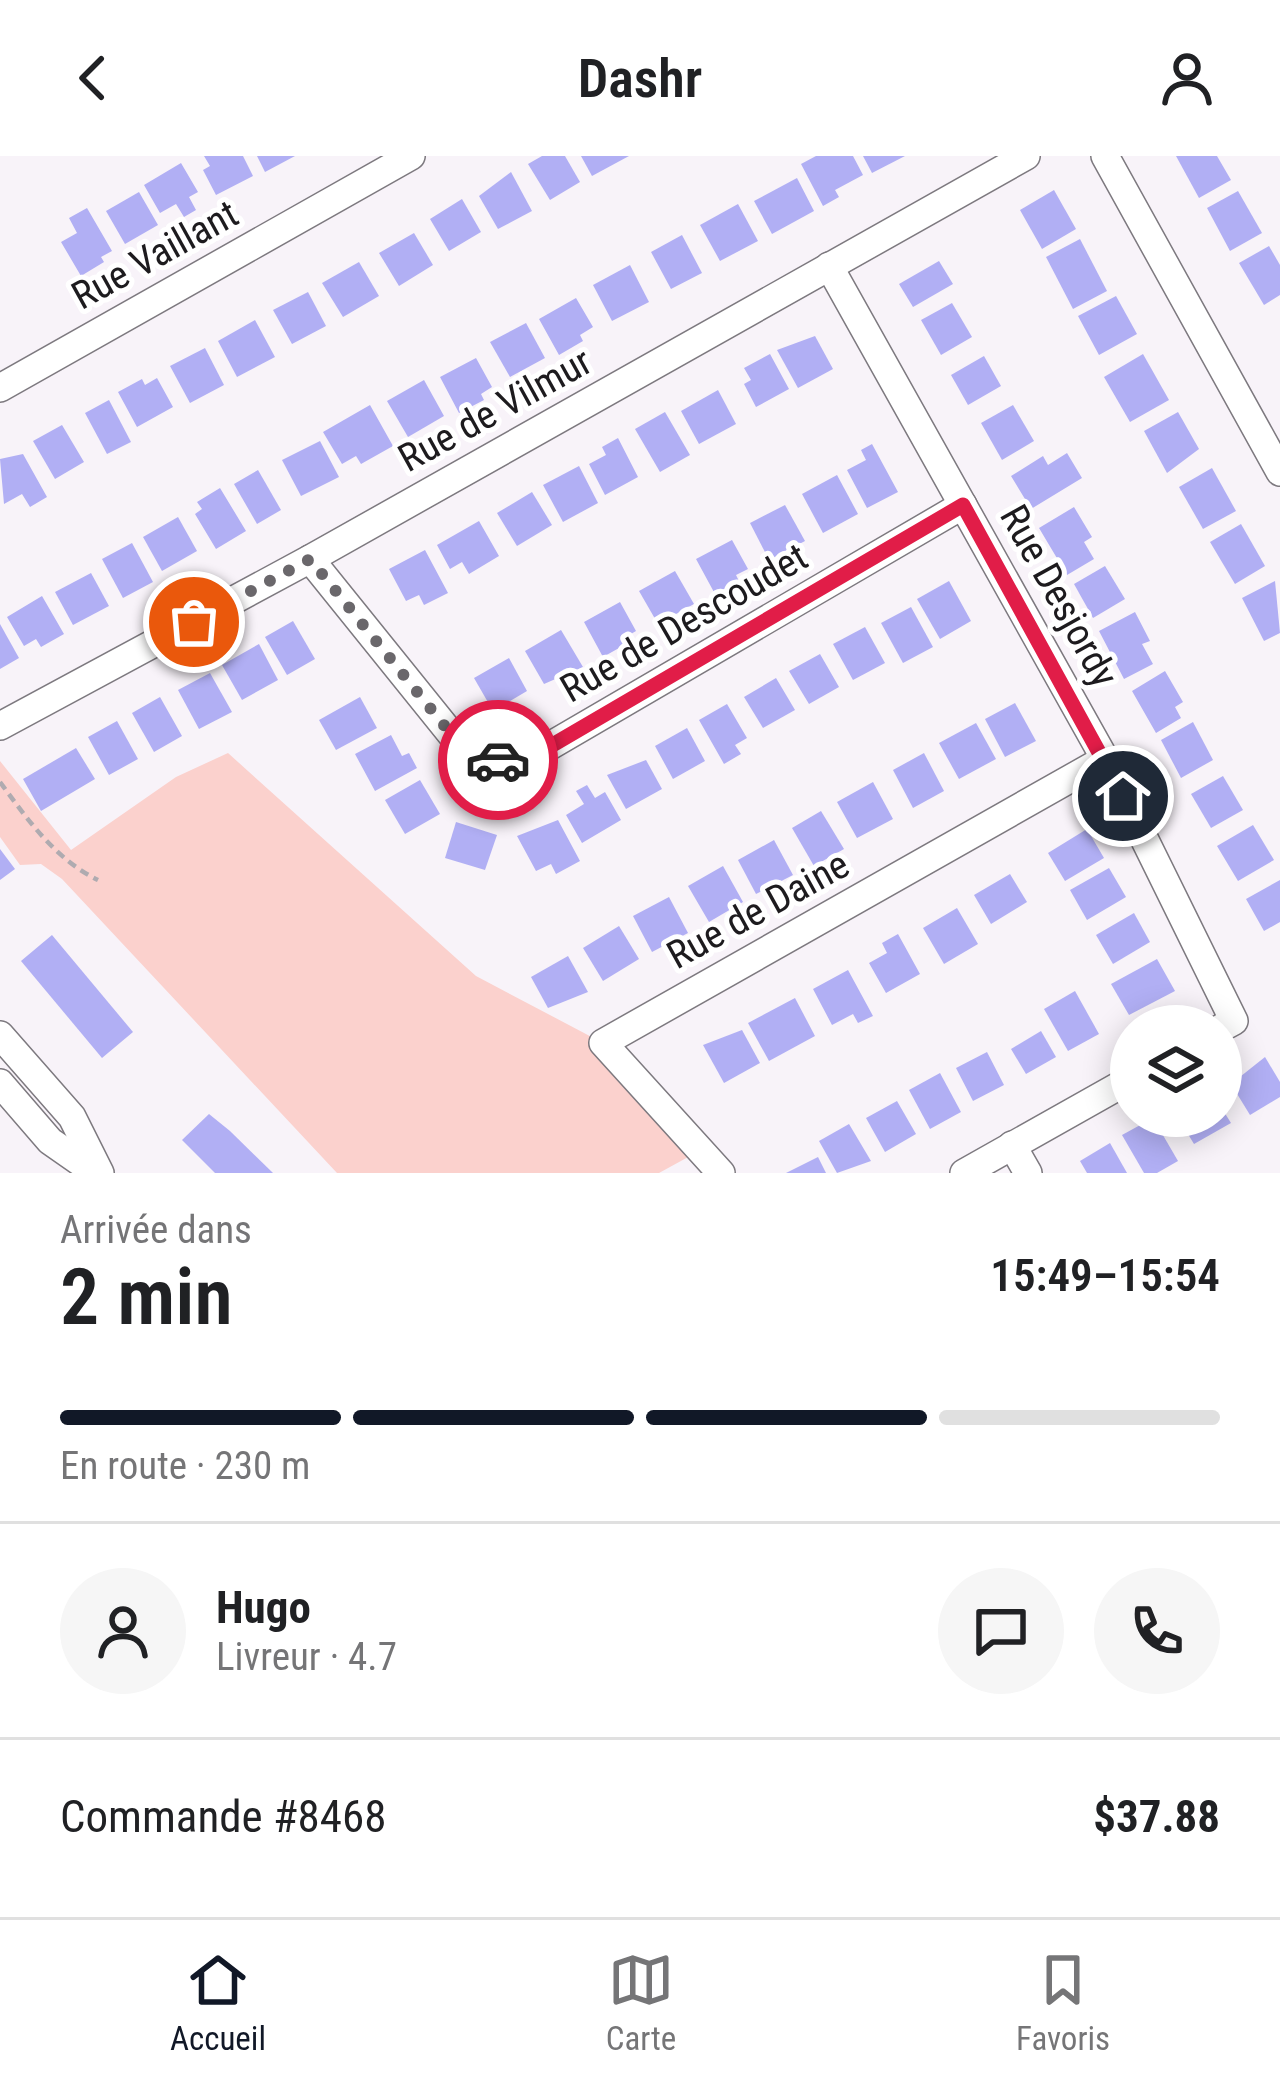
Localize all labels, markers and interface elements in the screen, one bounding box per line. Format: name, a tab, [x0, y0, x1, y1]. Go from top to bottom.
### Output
icon: back	[60, 45, 126, 111]
icon: person	[1154, 45, 1220, 111]
text: Dashr	[578, 47, 702, 110]
street label: Rue Vaillant	[64, 191, 246, 319]
street label: Rue de Vilmur	[391, 338, 599, 482]
street label: Rue Desjordy	[990, 497, 1128, 695]
street label: Rue de Descoudet	[552, 534, 816, 712]
pin	[143, 571, 245, 673]
icon: bag	[161, 589, 227, 655]
courier	[438, 700, 558, 820]
icon: car	[465, 727, 531, 793]
pin	[1072, 745, 1174, 847]
icon: home	[1090, 763, 1156, 829]
street label: Rue de Daine	[659, 841, 857, 979]
map controls	[1110, 1005, 1242, 1137]
button: layers	[1110, 1005, 1242, 1137]
text: Arrivée dans	[60, 1207, 252, 1253]
text: 15:49–15:54	[990, 1249, 1220, 1302]
text: 2 min	[60, 1252, 233, 1343]
text: En route · 230 m	[60, 1443, 310, 1489]
button: person	[60, 1568, 186, 1694]
button: chat	[938, 1568, 1064, 1694]
button: phone	[1094, 1568, 1220, 1694]
text: Hugo	[216, 1581, 311, 1634]
text: Livreur · 4.7	[216, 1634, 397, 1680]
text: Commande #8468	[60, 1790, 386, 1843]
text: $37.88	[1093, 1790, 1220, 1843]
tab: Accueil	[170, 1947, 266, 2058]
tab: Carte	[606, 1947, 676, 2058]
tab: Favoris	[1016, 1947, 1110, 2058]

